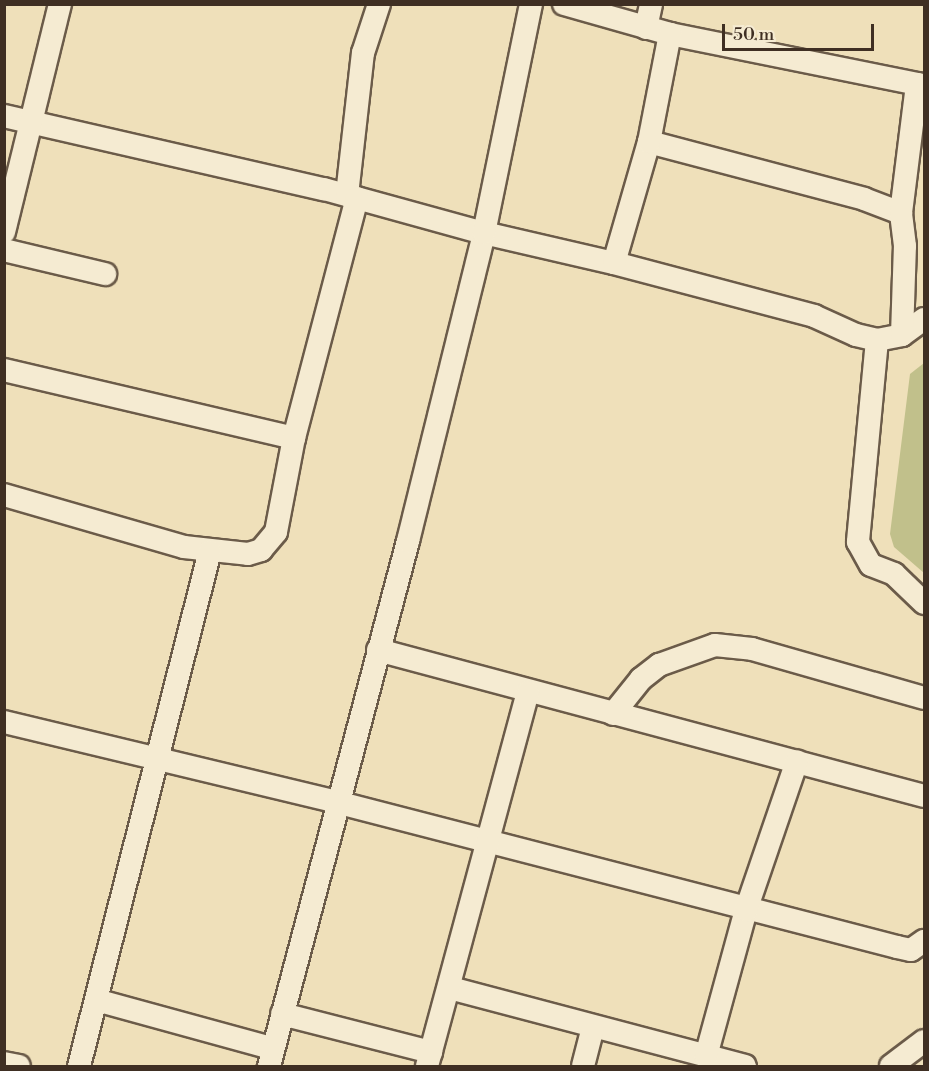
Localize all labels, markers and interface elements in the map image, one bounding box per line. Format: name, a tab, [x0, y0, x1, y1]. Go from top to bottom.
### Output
scale bar	[725, 12, 876, 50]
text: 50 m	[733, 23, 774, 46]

